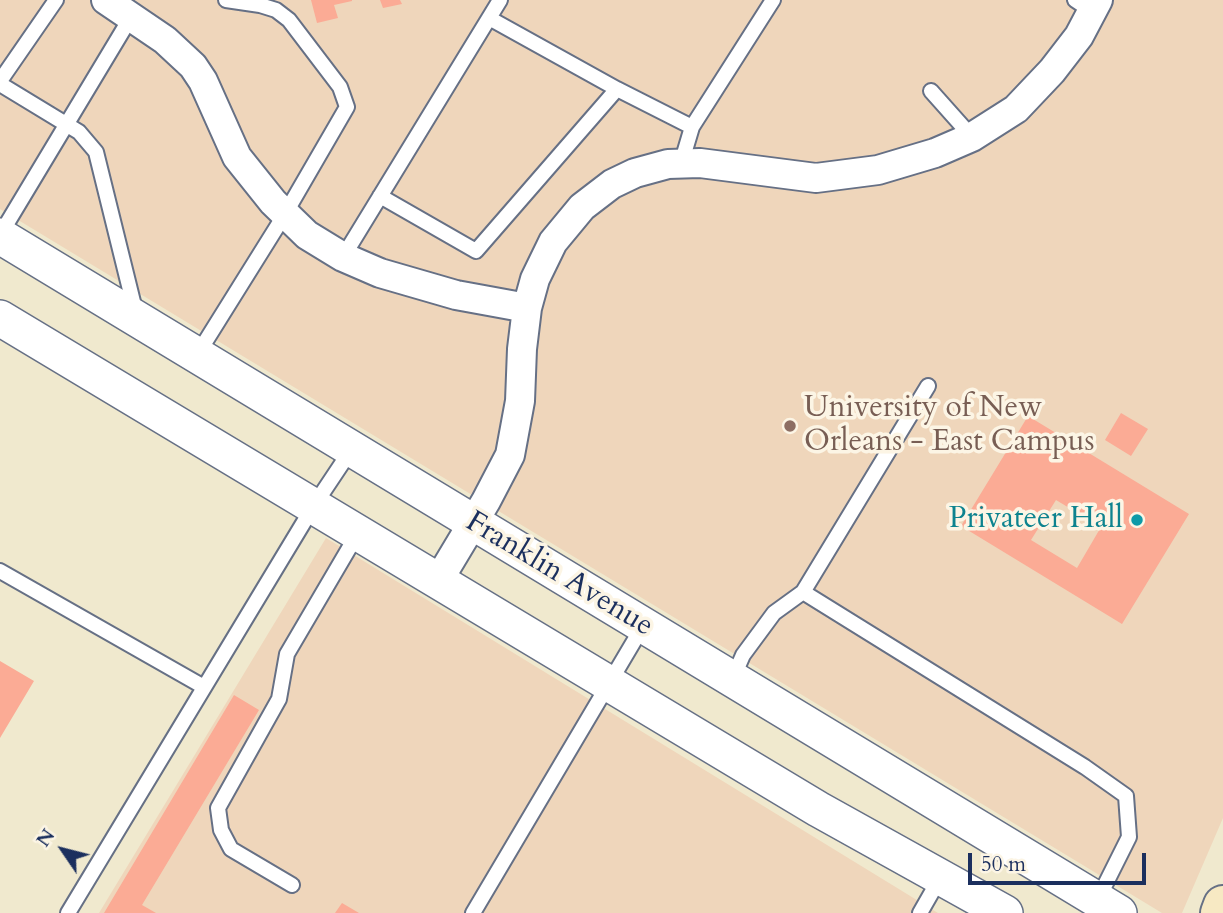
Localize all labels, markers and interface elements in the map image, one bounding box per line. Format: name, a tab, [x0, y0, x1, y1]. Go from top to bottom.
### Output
place label: University of New Orleans - East Campus	[804, 391, 1094, 462]
marker: University of New Orleans - East Campus	[782, 418, 798, 434]
place label: Privateer Hall	[949, 502, 1123, 538]
street label: Franklin Avenue	[459, 505, 659, 645]
marker: Privateer Hall	[1129, 512, 1145, 528]
north arrow	[28, 815, 98, 885]
text: N	[30, 824, 61, 852]
scale bar	[971, 839, 1150, 883]
text: 50 m	[981, 850, 1026, 879]

